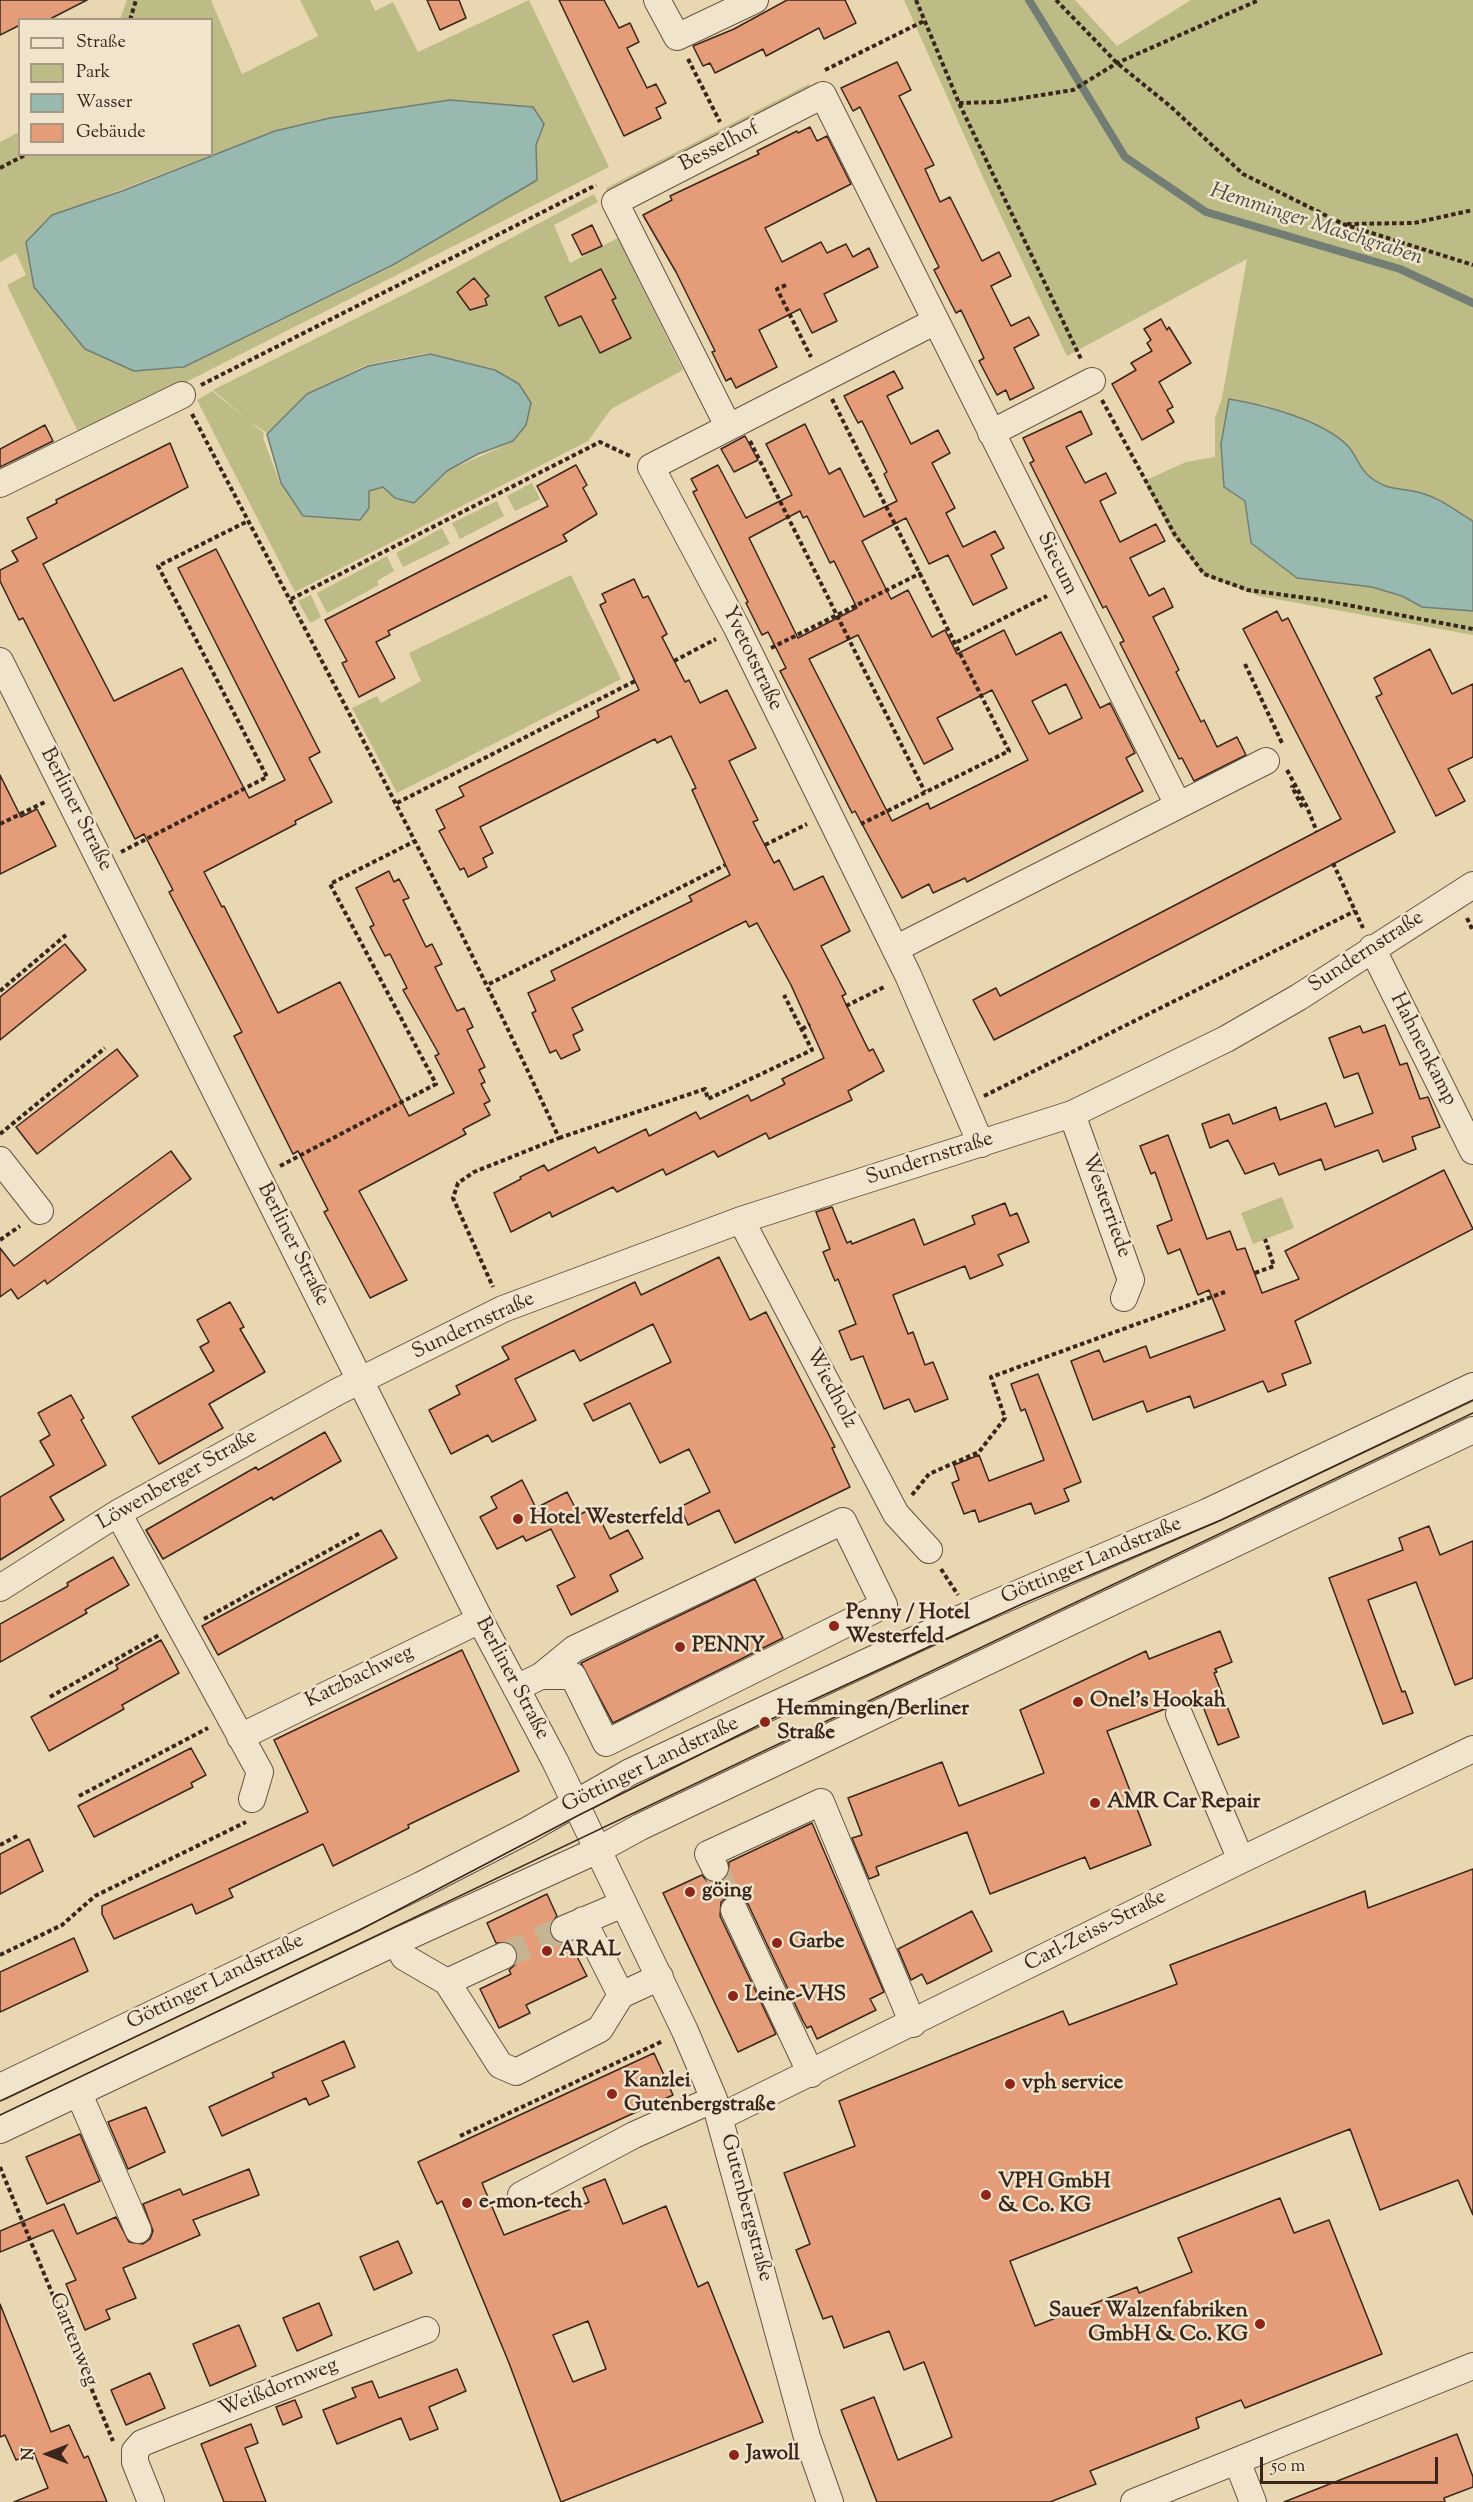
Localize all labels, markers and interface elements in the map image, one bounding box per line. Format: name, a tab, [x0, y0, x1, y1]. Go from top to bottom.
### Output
legend	[18, 18, 213, 156]
text: Straße	[76, 30, 126, 56]
text: Park	[76, 60, 110, 86]
text: Wasser	[76, 90, 133, 116]
street label: Besselhof	[676, 117, 764, 179]
text: Gebäude	[76, 120, 146, 146]
water label: Hemminger Maschgraben	[1206, 179, 1426, 273]
street label: Siecum	[1030, 528, 1082, 600]
street label: Yvetotstraße	[715, 603, 787, 715]
street label: Berliner Straße	[33, 744, 117, 876]
street label: Sundernstraße	[1305, 906, 1429, 1000]
street label: Hahnenkamp	[1383, 990, 1461, 1110]
street label: Sundernstraße	[863, 1128, 997, 1192]
street label: Westerriede	[1074, 1150, 1136, 1262]
street label: Berliner Straße	[250, 1179, 334, 1311]
street label: Sundernstraße	[409, 1288, 539, 1366]
street label: Wiedholz	[798, 1345, 862, 1433]
street label: Löwenberger Straße	[94, 1425, 262, 1537]
place label: Hotel Westerfeld	[530, 1506, 683, 1532]
marker: Hotel Westerfeld	[511, 1512, 525, 1526]
street label: Göttinger Landstraße	[998, 1513, 1186, 1611]
place label: Penny / Hotel Westerfeld	[846, 1601, 970, 1651]
street label: Berliner Straße	[468, 1613, 554, 1745]
marker: Penny / Hotel Westerfeld	[827, 1619, 841, 1633]
place label: PENNY	[692, 1634, 765, 1660]
marker: PENNY	[673, 1640, 687, 1654]
street label: Katzbachweg	[302, 1641, 418, 1715]
place label: Onel's Hookah	[1090, 1689, 1226, 1715]
marker: Onel's Hookah	[1071, 1695, 1085, 1709]
place label: Hemmingen/Berliner Straße	[777, 1697, 969, 1747]
street label: Göttinger Landstraße	[558, 1712, 744, 1820]
marker: Hemmingen/Berliner Straße	[758, 1715, 772, 1729]
place label: AMR Car Repair	[1107, 1790, 1260, 1816]
marker: AMR Car Repair	[1088, 1796, 1102, 1810]
place label: göing	[702, 1879, 752, 1905]
marker: göing	[683, 1885, 697, 1899]
street label: Carl-Zeiss-Straße	[1021, 1885, 1171, 1979]
street label: Göttinger Landstraße	[123, 1929, 309, 2037]
place label: Garbe	[789, 1930, 845, 1956]
marker: Garbe	[770, 1936, 784, 1950]
place label: ARAL	[559, 1938, 621, 1964]
marker: ARAL	[540, 1944, 554, 1958]
place label: Leine-VHS	[745, 1983, 846, 2009]
marker: Leine-VHS	[726, 1989, 740, 2003]
place label: Kanzlei Gutenbergstraße	[624, 2069, 776, 2119]
place label: vph service	[1022, 2071, 1123, 2097]
marker: vph service	[1003, 2077, 1017, 2091]
marker: Kanzlei Gutenbergstraße	[605, 2087, 619, 2101]
street label: Gutenbergstraße	[713, 2131, 777, 2285]
place label: VPH GmbH & Co. KG	[998, 2170, 1110, 2220]
marker: VPH GmbH & Co. KG	[979, 2188, 993, 2202]
place label: e-mon-tech	[479, 2190, 582, 2216]
marker: e-mon-tech	[460, 2196, 474, 2210]
street label: Gartenweg	[42, 2290, 102, 2390]
place label: Sauer Walzenfabriken GmbH & Co. KG	[1049, 2299, 1248, 2349]
marker: Sauer Walzenfabriken GmbH & Co. KG	[1253, 2317, 1267, 2331]
street label: Weißdornweg	[216, 2354, 342, 2424]
north arrow	[18, 2424, 78, 2484]
place label: Jawoll	[746, 2442, 800, 2468]
scale bar	[1263, 2445, 1442, 2483]
text: N	[18, 2448, 41, 2460]
marker: Jawoll	[727, 2448, 741, 2462]
text: 50 m	[1271, 2454, 1305, 2480]

